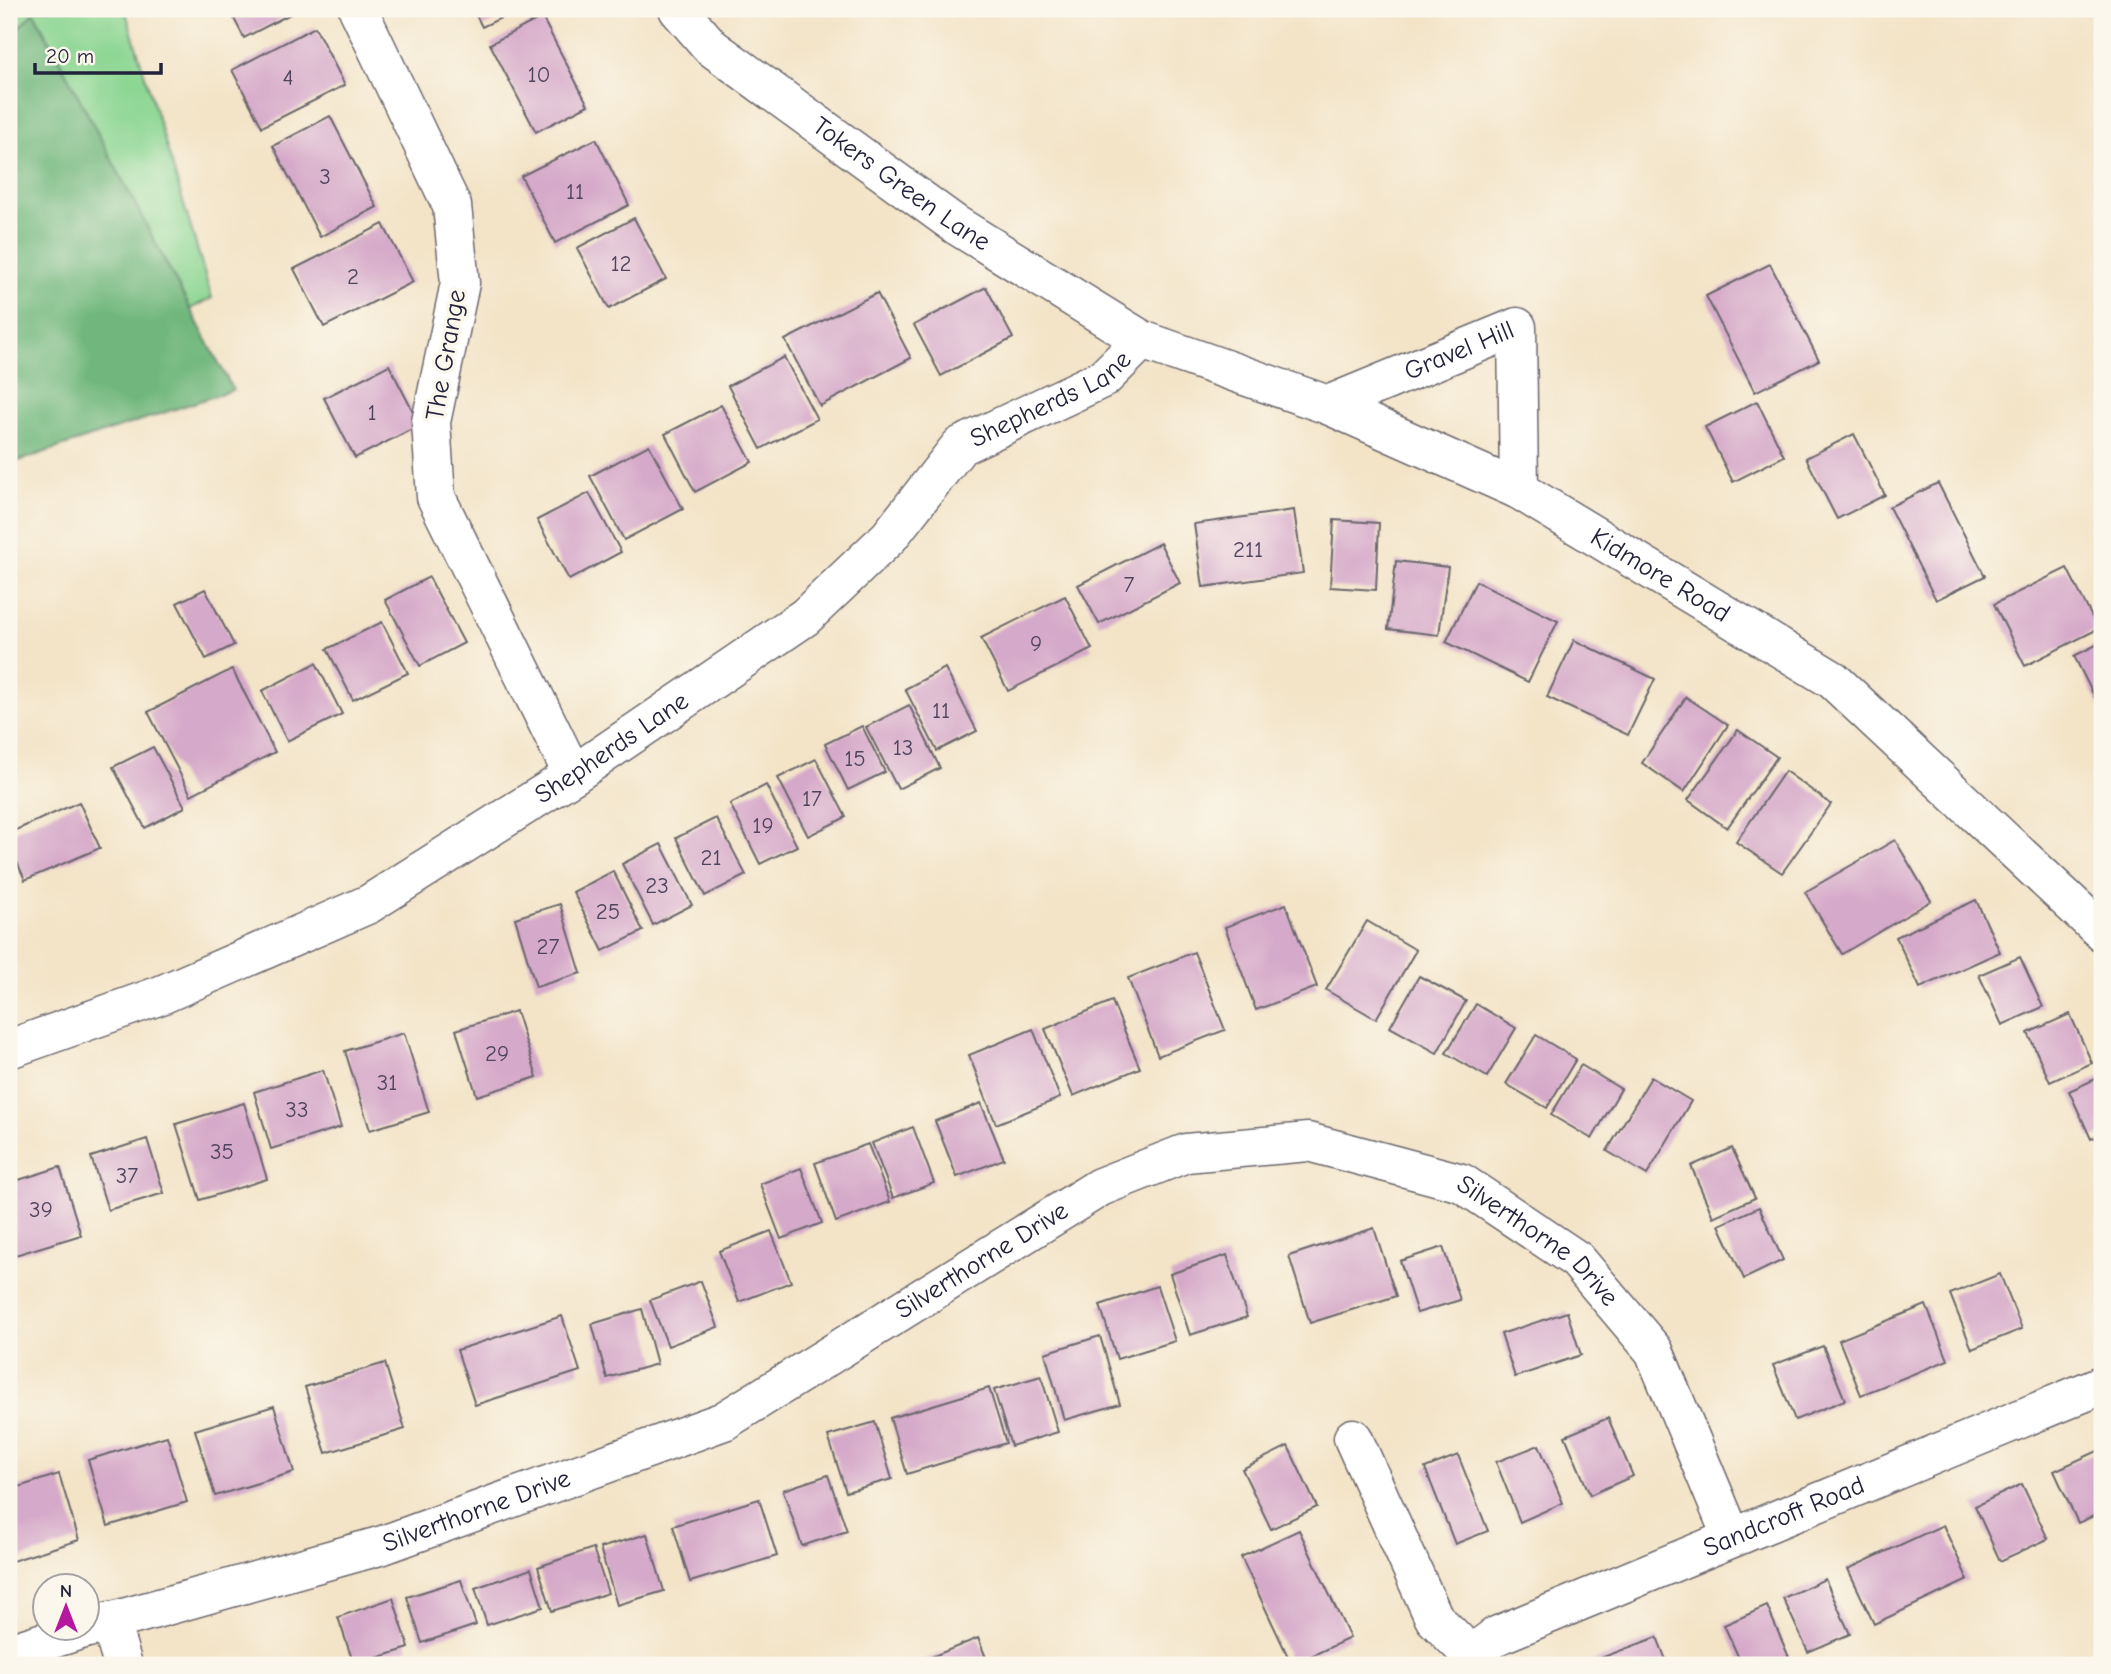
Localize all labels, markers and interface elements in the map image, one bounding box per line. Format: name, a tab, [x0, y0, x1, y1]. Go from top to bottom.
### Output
scale bar	[35, 32, 161, 76]
text: 20 m	[46, 44, 94, 68]
house number: 10	[527, 61, 551, 88]
house number: 4	[282, 64, 294, 91]
street label: Tokers Green Lane	[807, 111, 996, 257]
house number: 3	[319, 163, 331, 190]
house number: 11	[566, 178, 584, 205]
house number: 12	[610, 250, 632, 277]
house number: 2	[347, 263, 359, 290]
street label: The Grange	[420, 287, 472, 423]
street label: Gravel Hill	[1400, 315, 1518, 387]
street label: Shepherds Lane	[965, 345, 1137, 454]
house number: 1	[367, 399, 377, 426]
street label: Kidmore Road	[1585, 522, 1735, 629]
house number: 211	[1233, 536, 1263, 563]
house number: 7	[1124, 571, 1135, 598]
house number: 9	[1030, 630, 1042, 657]
street label: Shepherds Lane	[530, 686, 694, 810]
house number: 11	[932, 697, 950, 724]
house number: 13	[893, 734, 913, 761]
house number: 15	[844, 745, 866, 772]
house number: 17	[802, 785, 822, 812]
house number: 19	[752, 812, 774, 839]
house number: 21	[700, 844, 722, 871]
house number: 23	[645, 872, 669, 899]
house number: 25	[596, 898, 620, 925]
house number: 27	[537, 933, 560, 960]
house number: 29	[485, 1040, 509, 1067]
house number: 31	[377, 1069, 397, 1096]
house number: 33	[285, 1096, 309, 1123]
house number: 35	[210, 1138, 234, 1165]
house number: 37	[116, 1162, 138, 1189]
street label: Silverthorne Drive	[1451, 1169, 1624, 1312]
house number: 39	[29, 1196, 53, 1223]
street label: Silverthorne Drive	[890, 1196, 1074, 1325]
street label: Silverthorne Drive	[379, 1463, 574, 1559]
street label: Sandcroft Road	[1699, 1470, 1869, 1563]
north arrow	[32, 1572, 102, 1642]
text: N	[60, 1580, 72, 1602]

